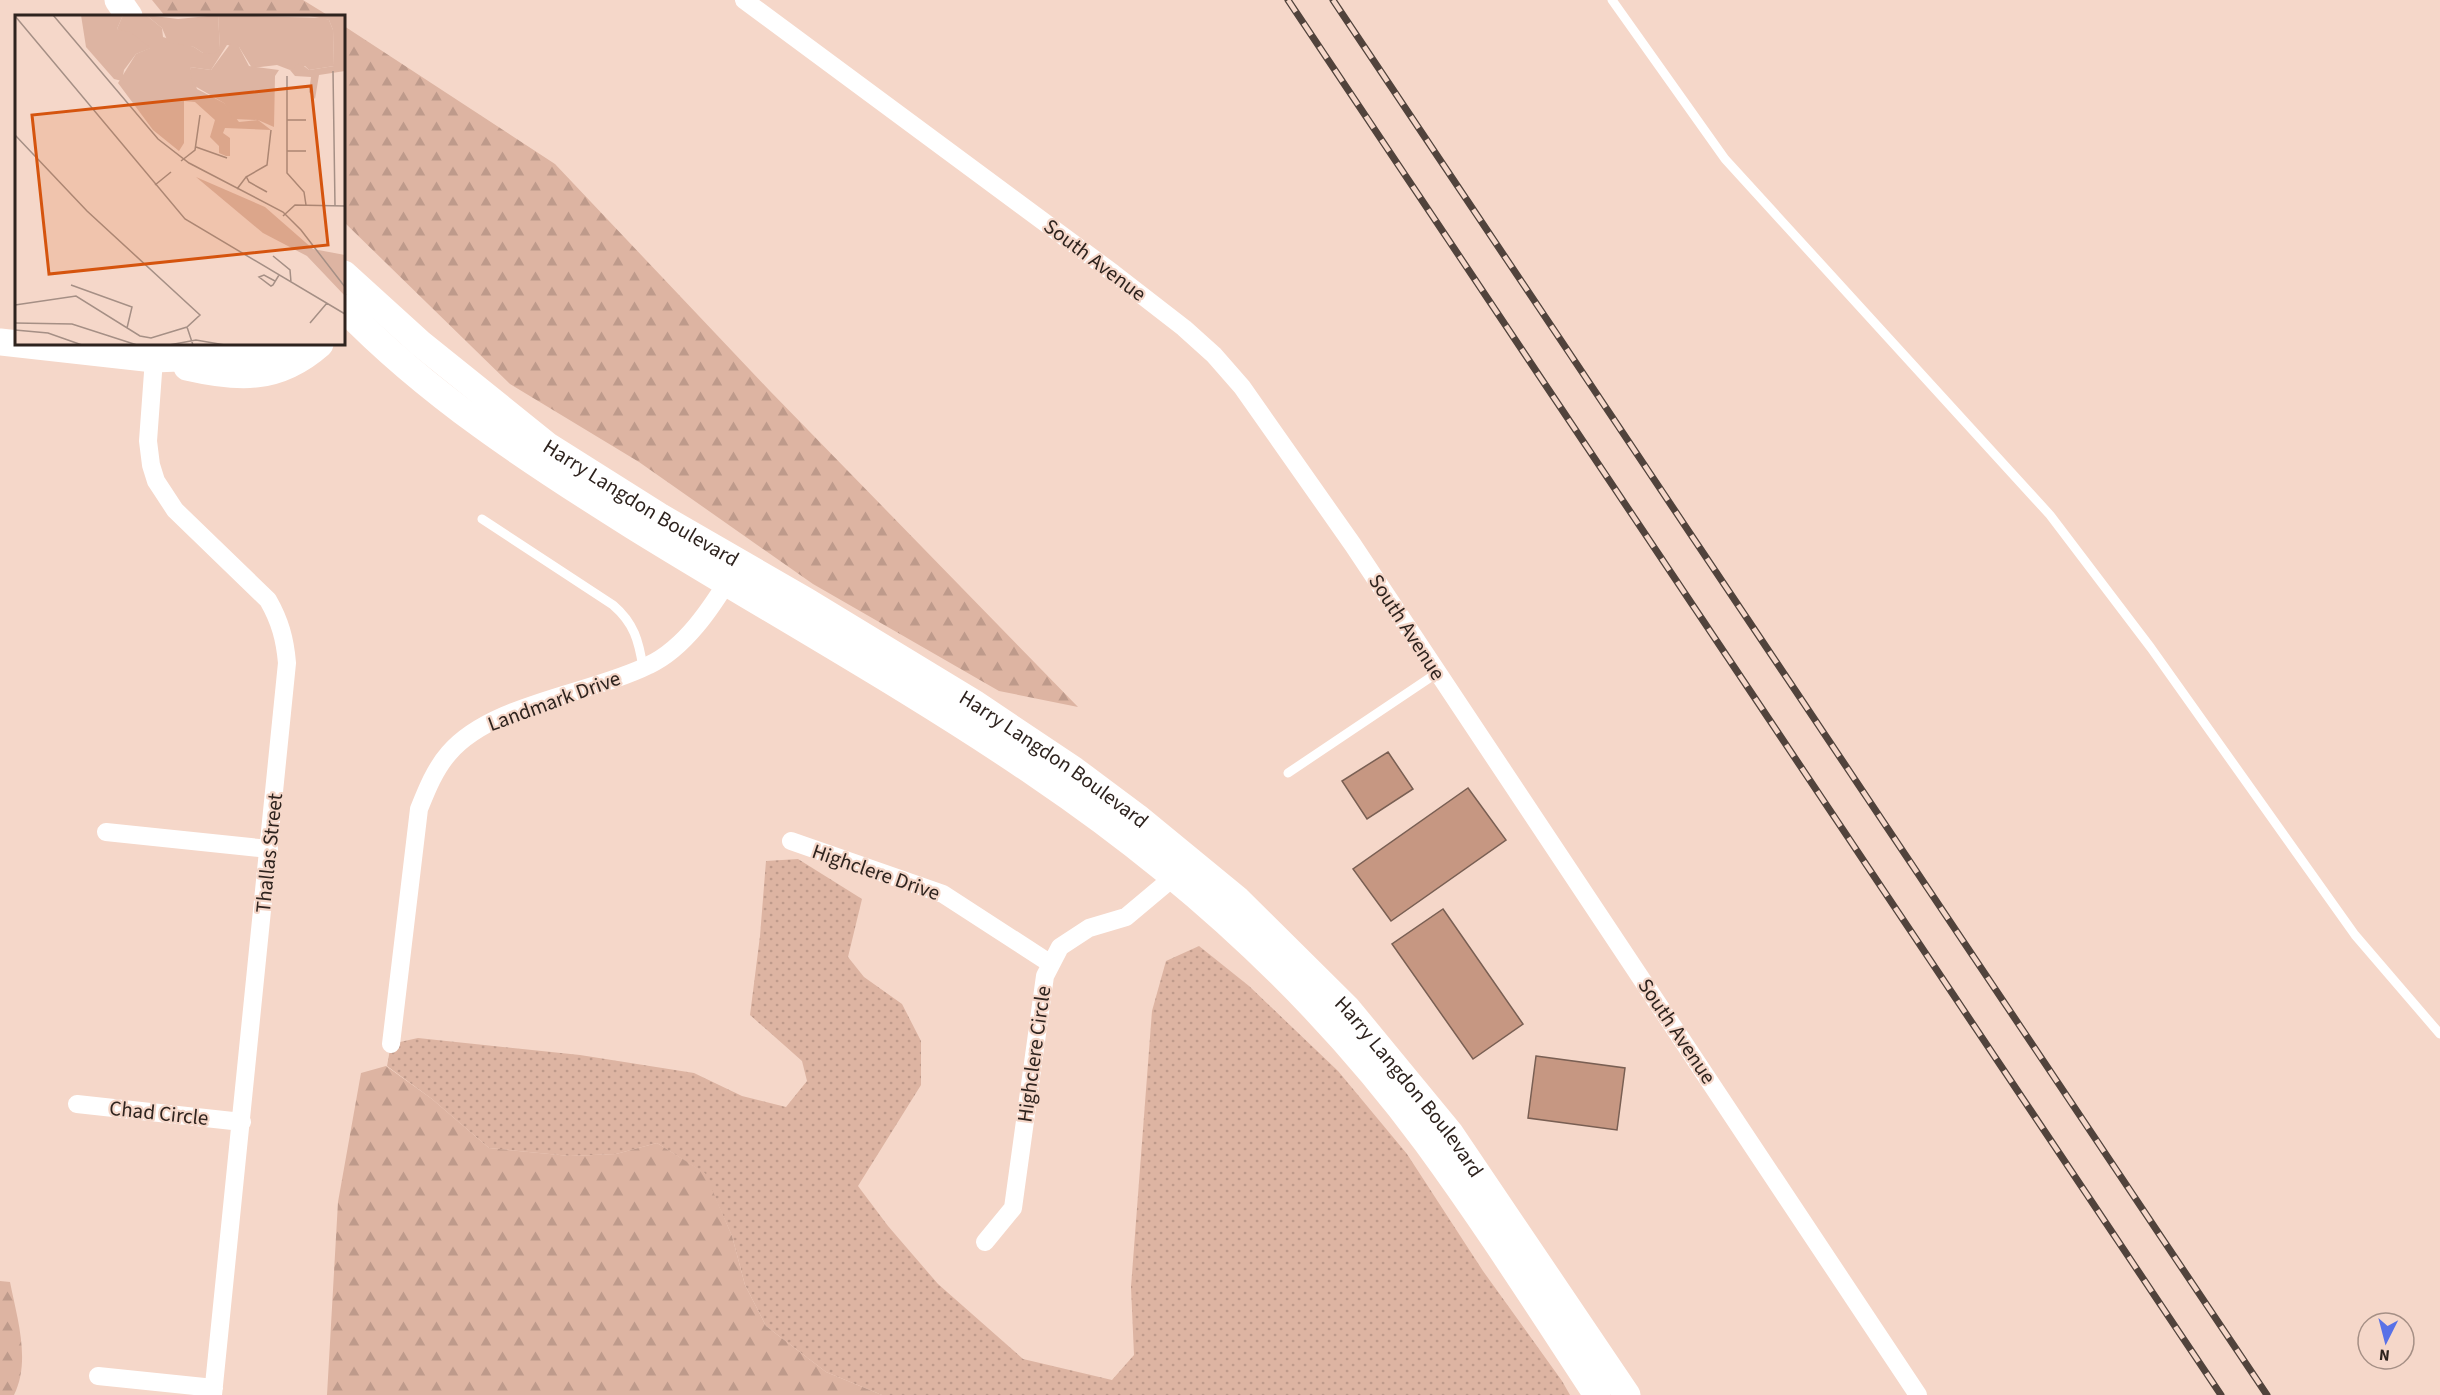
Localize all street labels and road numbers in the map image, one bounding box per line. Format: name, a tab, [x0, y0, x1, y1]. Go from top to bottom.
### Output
street label: South Avenue	[1037, 211, 1153, 309]
street label: Harry Langdon Boulevard	[537, 432, 745, 574]
street label: South Avenue	[1361, 568, 1453, 686]
street label: Landmark Drive	[483, 663, 625, 739]
street label: Harry Langdon Boulevard	[954, 682, 1155, 835]
street label: Thallas Street	[248, 792, 290, 914]
street label: Highclere Drive	[808, 836, 944, 908]
street label: South Avenue	[1631, 972, 1723, 1090]
street label: Highclere Circle	[1010, 984, 1058, 1124]
street label: Harry Langdon Boulevard	[1328, 989, 1491, 1183]
street label: Chad Circle	[108, 1093, 210, 1133]

